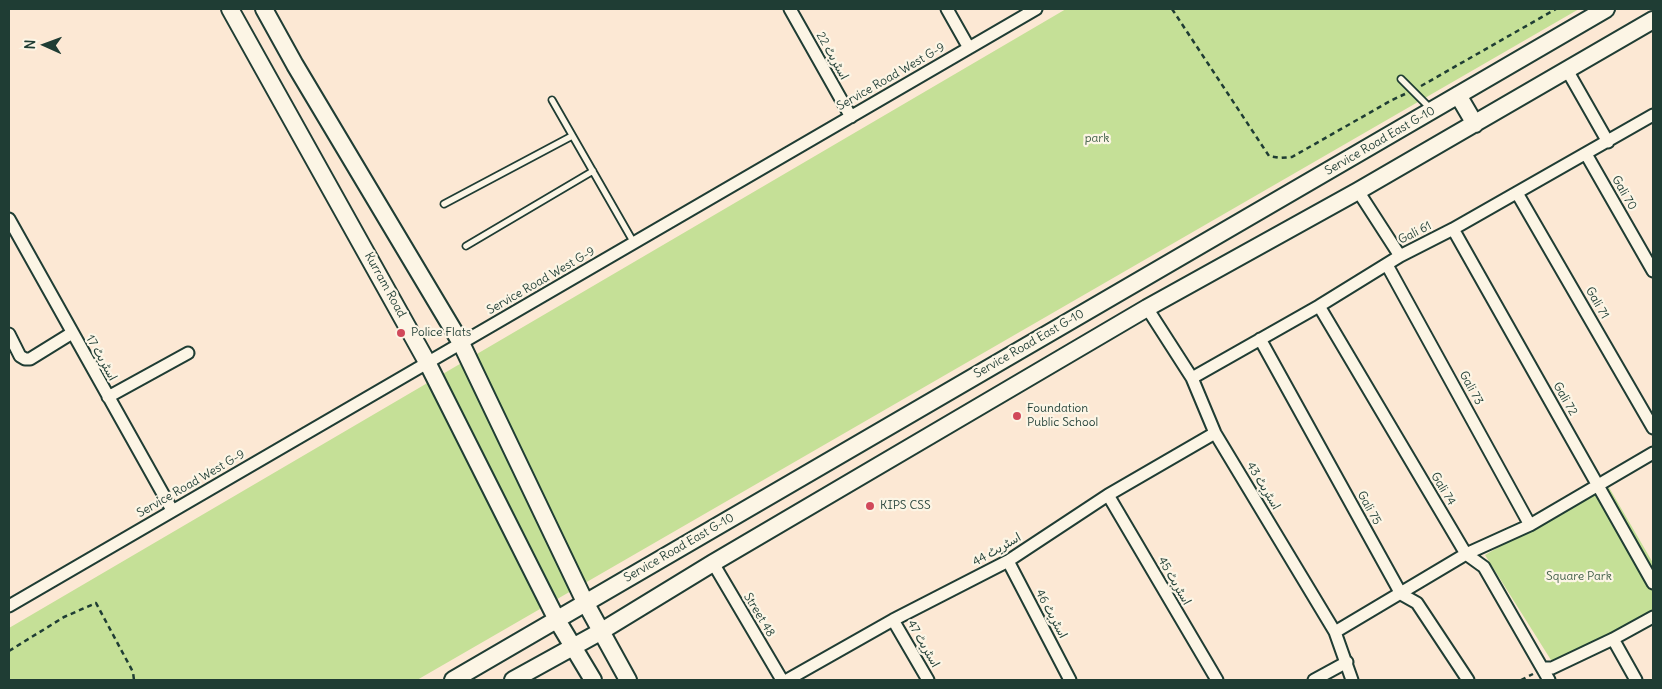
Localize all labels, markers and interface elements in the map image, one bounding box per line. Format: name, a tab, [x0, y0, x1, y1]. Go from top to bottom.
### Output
north arrow	[20, 20, 70, 70]
street label: اسٹریٹ 22	[813, 29, 851, 83]
text: N	[21, 39, 39, 50]
street label: Service Road West G-9	[834, 40, 948, 114]
street label: Service Road East G-10	[1322, 104, 1438, 178]
park label: park	[1085, 132, 1109, 146]
street label: Gali 70	[1608, 173, 1640, 213]
street label: Gali 61	[1396, 219, 1434, 247]
street label: Service Road West G-9	[484, 244, 598, 318]
street label: Kurram Road	[361, 250, 409, 320]
street label: Gali 71	[1582, 285, 1612, 321]
street label: Service Road East G-10	[971, 307, 1087, 381]
place label: Police Flats	[411, 326, 471, 340]
marker: Police Flats	[395, 327, 407, 339]
street label: اسٹریٹ 17	[83, 333, 119, 383]
street label: Gali 73	[1456, 369, 1486, 407]
street label: Gali 72	[1550, 380, 1580, 418]
place label: Foundation Public School	[1027, 402, 1098, 430]
marker: Foundation Public School	[1011, 410, 1023, 422]
street label: Service Road West G-9	[134, 447, 248, 521]
street label: اسٹریٹ 43	[1243, 459, 1283, 513]
street label: Gali 74	[1427, 470, 1459, 508]
street label: Gali 75	[1354, 489, 1384, 527]
place label: KIPS CSS	[880, 499, 931, 513]
marker: KIPS CSS	[864, 500, 876, 512]
street label: Service Road East G-10	[621, 511, 737, 585]
street label: اسٹریٹ 44	[970, 530, 1024, 570]
street label: اسٹریٹ 45	[1154, 554, 1194, 608]
park label: Square Park	[1546, 570, 1612, 584]
street label: اسٹریٹ 46	[1032, 587, 1070, 641]
street label: Street 48	[740, 590, 778, 640]
street label: اسٹریٹ 47	[904, 618, 942, 670]

